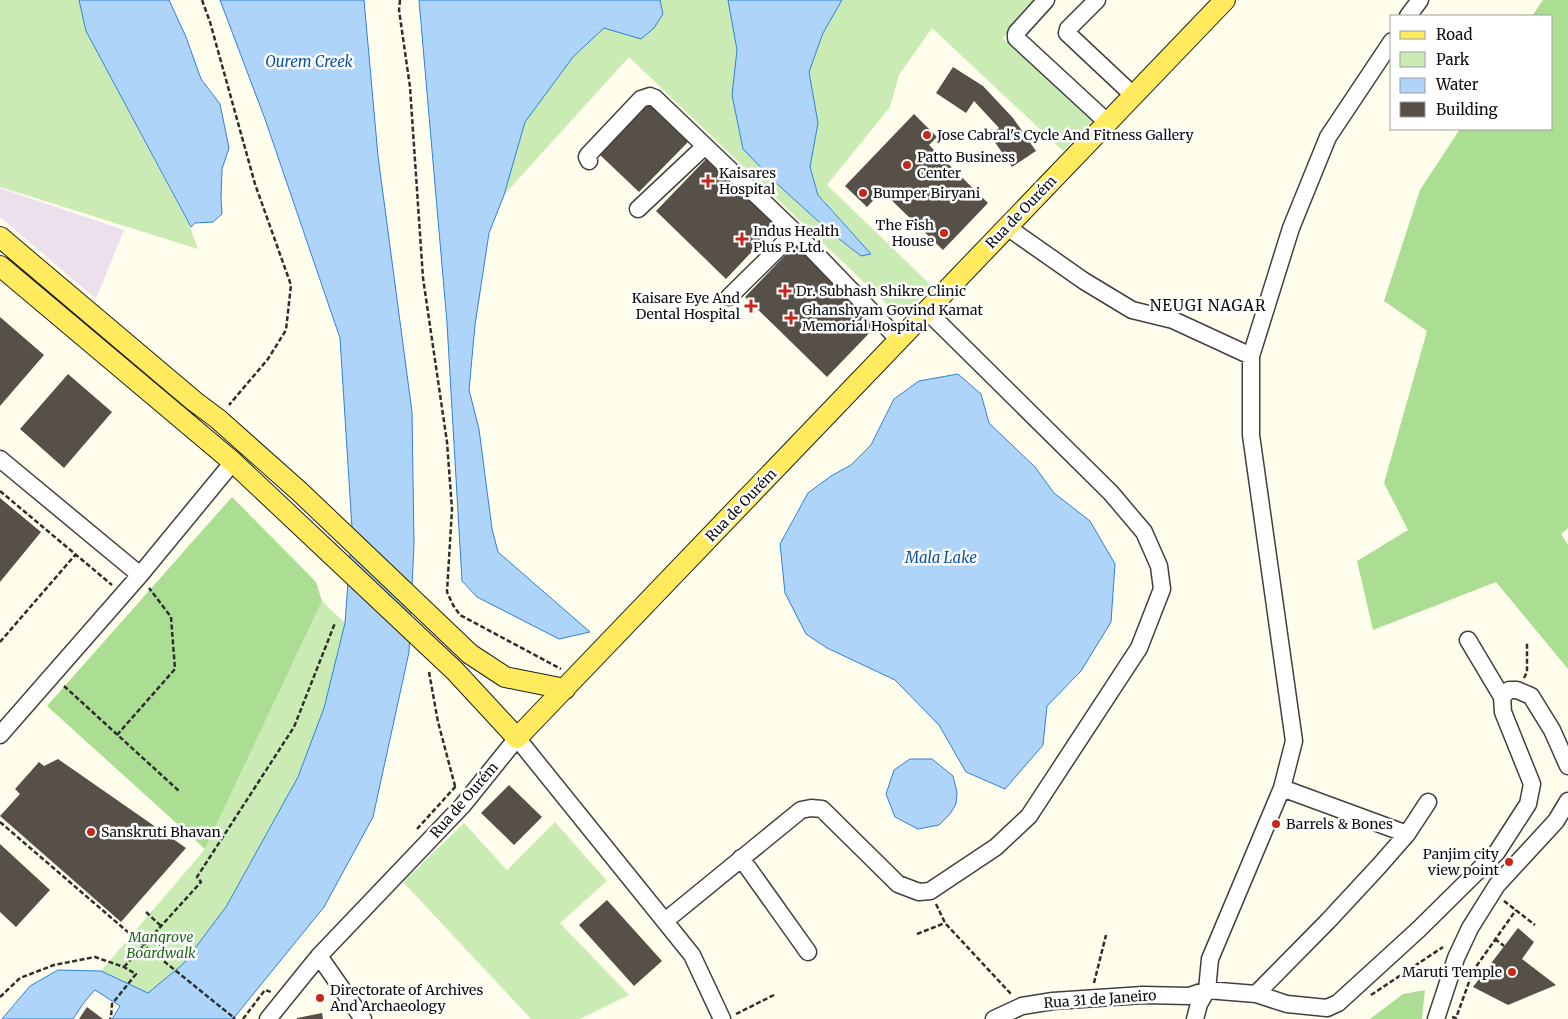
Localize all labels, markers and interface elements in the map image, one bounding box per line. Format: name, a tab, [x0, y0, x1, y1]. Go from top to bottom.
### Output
legend	[1390, 15, 1553, 130]
text: Road	[1436, 25, 1472, 44]
text: Park	[1436, 50, 1470, 69]
water label: Ourem Creek	[265, 52, 354, 71]
text: Water	[1435, 75, 1479, 94]
text: Building	[1436, 100, 1498, 119]
place label: Jose Cabral's Cycle And Fitness Gallery	[936, 126, 1195, 144]
marker: Jose Cabral's Cycle And Fitness Gallery	[921, 129, 933, 141]
place label: Patto Business Center	[917, 148, 1015, 182]
marker: Patto Business Center	[901, 159, 913, 171]
place label: Kaisares Hospital	[719, 164, 776, 198]
street label: Rua de Ourém	[982, 172, 1060, 252]
marker: Kaisares Hospital	[701, 174, 715, 188]
place label: Bumper Biryani	[873, 184, 981, 202]
marker: Bumper Biryani	[857, 187, 869, 199]
place label: The Fish House	[876, 216, 934, 250]
place label: Indus Health Plus P. Ltd.	[753, 222, 839, 256]
marker: The Fish House	[938, 227, 950, 239]
marker: Indus Health Plus P. Ltd.	[735, 232, 749, 246]
place label: Dr. Subhash Shikre Clinic	[796, 282, 966, 300]
marker: Dr. Subhash Shikre Clinic	[778, 284, 792, 298]
place label: Kaisare Eye And Dental Hospital	[632, 289, 741, 323]
district label: NEUGI NAGAR	[1150, 296, 1266, 315]
marker: Kaisare Eye And Dental Hospital	[744, 299, 758, 313]
place label: Ghanshyam Govind Kamat Memorial Hospital	[802, 301, 983, 335]
marker: Ghanshyam Govind Kamat Memorial Hospital	[784, 311, 798, 325]
street label: Rua de Ourém	[702, 465, 780, 545]
water label: Mala Lake	[904, 548, 977, 567]
street label: Rua de Ourém	[426, 758, 502, 842]
place label: Barrels & Bones	[1286, 815, 1393, 833]
marker: Barrels & Bones	[1270, 818, 1282, 830]
place label: Sanskruti Bhavan	[101, 823, 221, 841]
marker: Sanskruti Bhavan	[85, 826, 97, 838]
place label: Panjim city view point	[1423, 845, 1500, 879]
marker: Panjim city view point	[1503, 856, 1515, 868]
park label: Mangrove Boardwalk	[126, 928, 196, 962]
place label: Maruti Temple	[1402, 963, 1502, 981]
marker: Maruti Temple	[1506, 966, 1518, 978]
place label: Directorate of Archives And Archaeology	[329, 981, 484, 1015]
street label: Rua 31 de Janeiro	[1043, 986, 1157, 1012]
marker: Directorate of Archives And Archaeology	[314, 992, 326, 1004]

